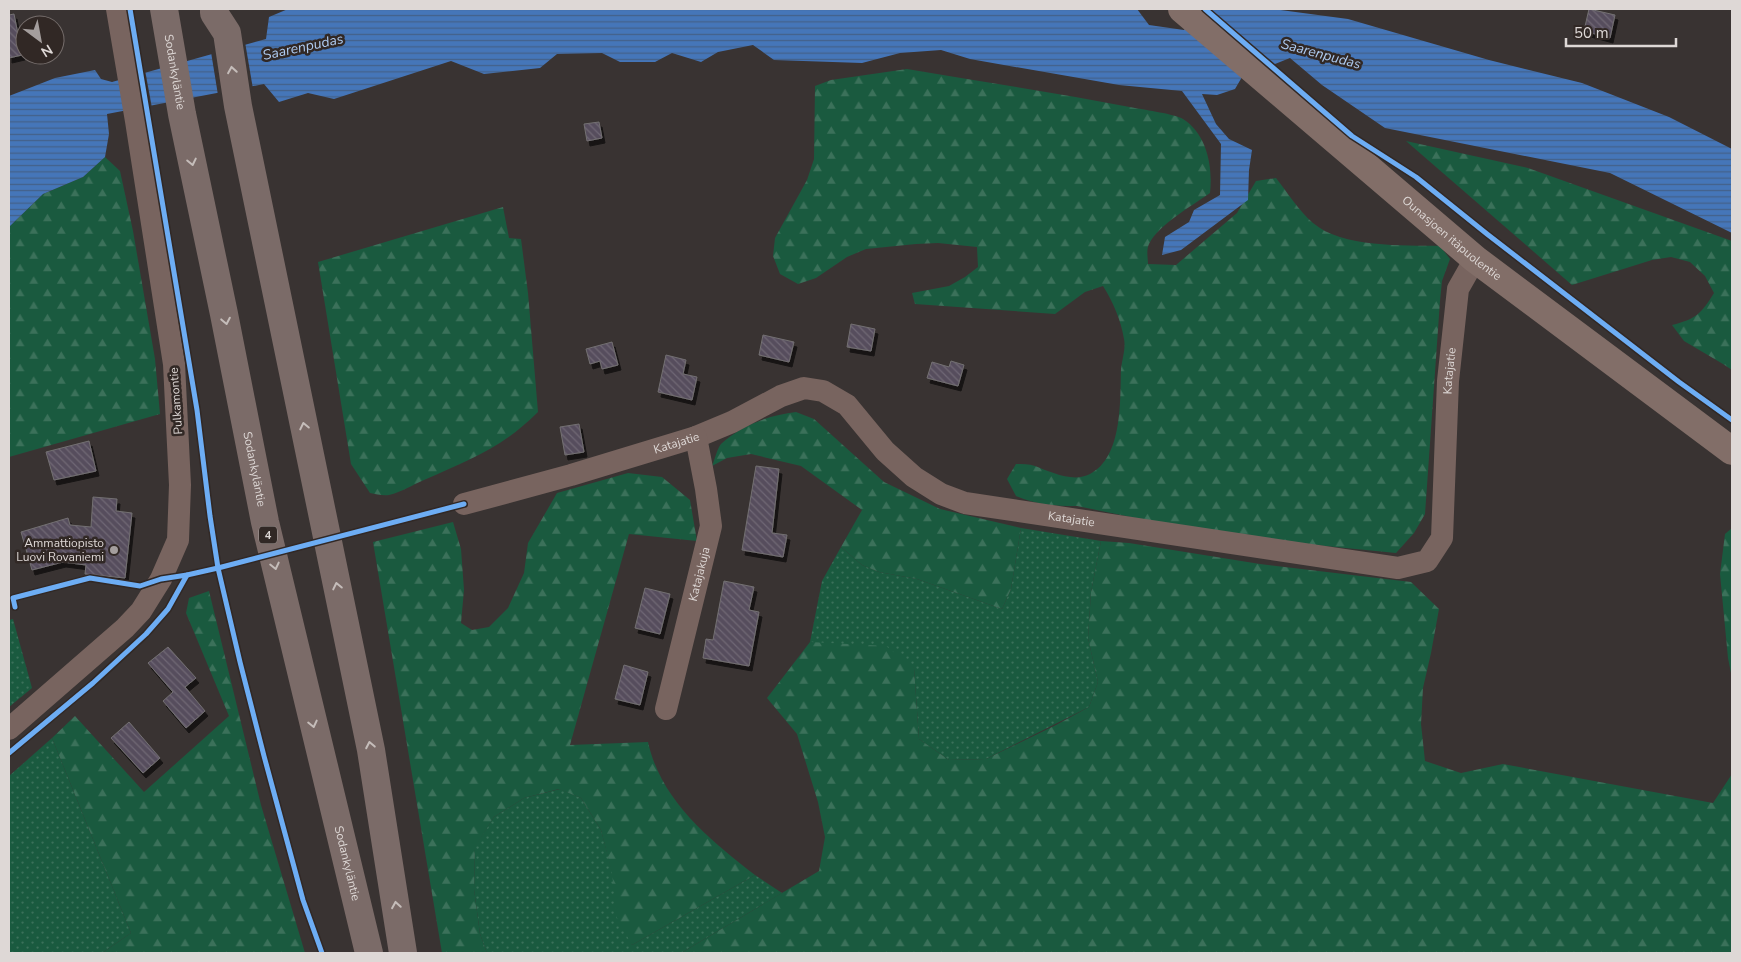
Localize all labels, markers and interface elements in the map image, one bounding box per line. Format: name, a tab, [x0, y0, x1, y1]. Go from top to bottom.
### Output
north arrow	[15, 15, 65, 65]
scale bar	[1566, 15, 1676, 47]
text: 50 m	[1574, 23, 1609, 43]
water label: Saarenpudas	[261, 29, 345, 65]
street label: Sodankyläntie	[160, 33, 189, 111]
water label: Saarenpudas	[1279, 34, 1363, 74]
text: N	[37, 40, 56, 61]
one-way arrow	[228, 65, 238, 74]
one-way arrow	[186, 157, 197, 166]
street label: Ounasjoen itäpuolentie	[1399, 192, 1505, 284]
one-way arrow	[220, 317, 230, 325]
street label: Katajatie	[1439, 347, 1460, 395]
street label: Pulkamontie	[166, 367, 186, 435]
one-way arrow	[299, 422, 310, 431]
street label: Katajatie	[652, 428, 701, 457]
street label: Sodankyläntie	[239, 430, 270, 508]
street label: Katajatie	[1047, 508, 1096, 530]
road number: 4	[259, 526, 277, 544]
place label: Ammattiopisto Luovi Rovaniemi	[16, 535, 104, 565]
marker: Ammattiopisto Luovi Rovaniemi	[108, 544, 120, 556]
street label: Katajakuja	[685, 545, 714, 603]
one-way arrow	[270, 561, 280, 569]
one-way arrow	[332, 581, 343, 590]
one-way arrow	[307, 720, 318, 728]
one-way arrow	[365, 740, 375, 749]
street label: Sodankyläntie	[331, 824, 364, 902]
one-way arrow	[391, 901, 401, 909]

